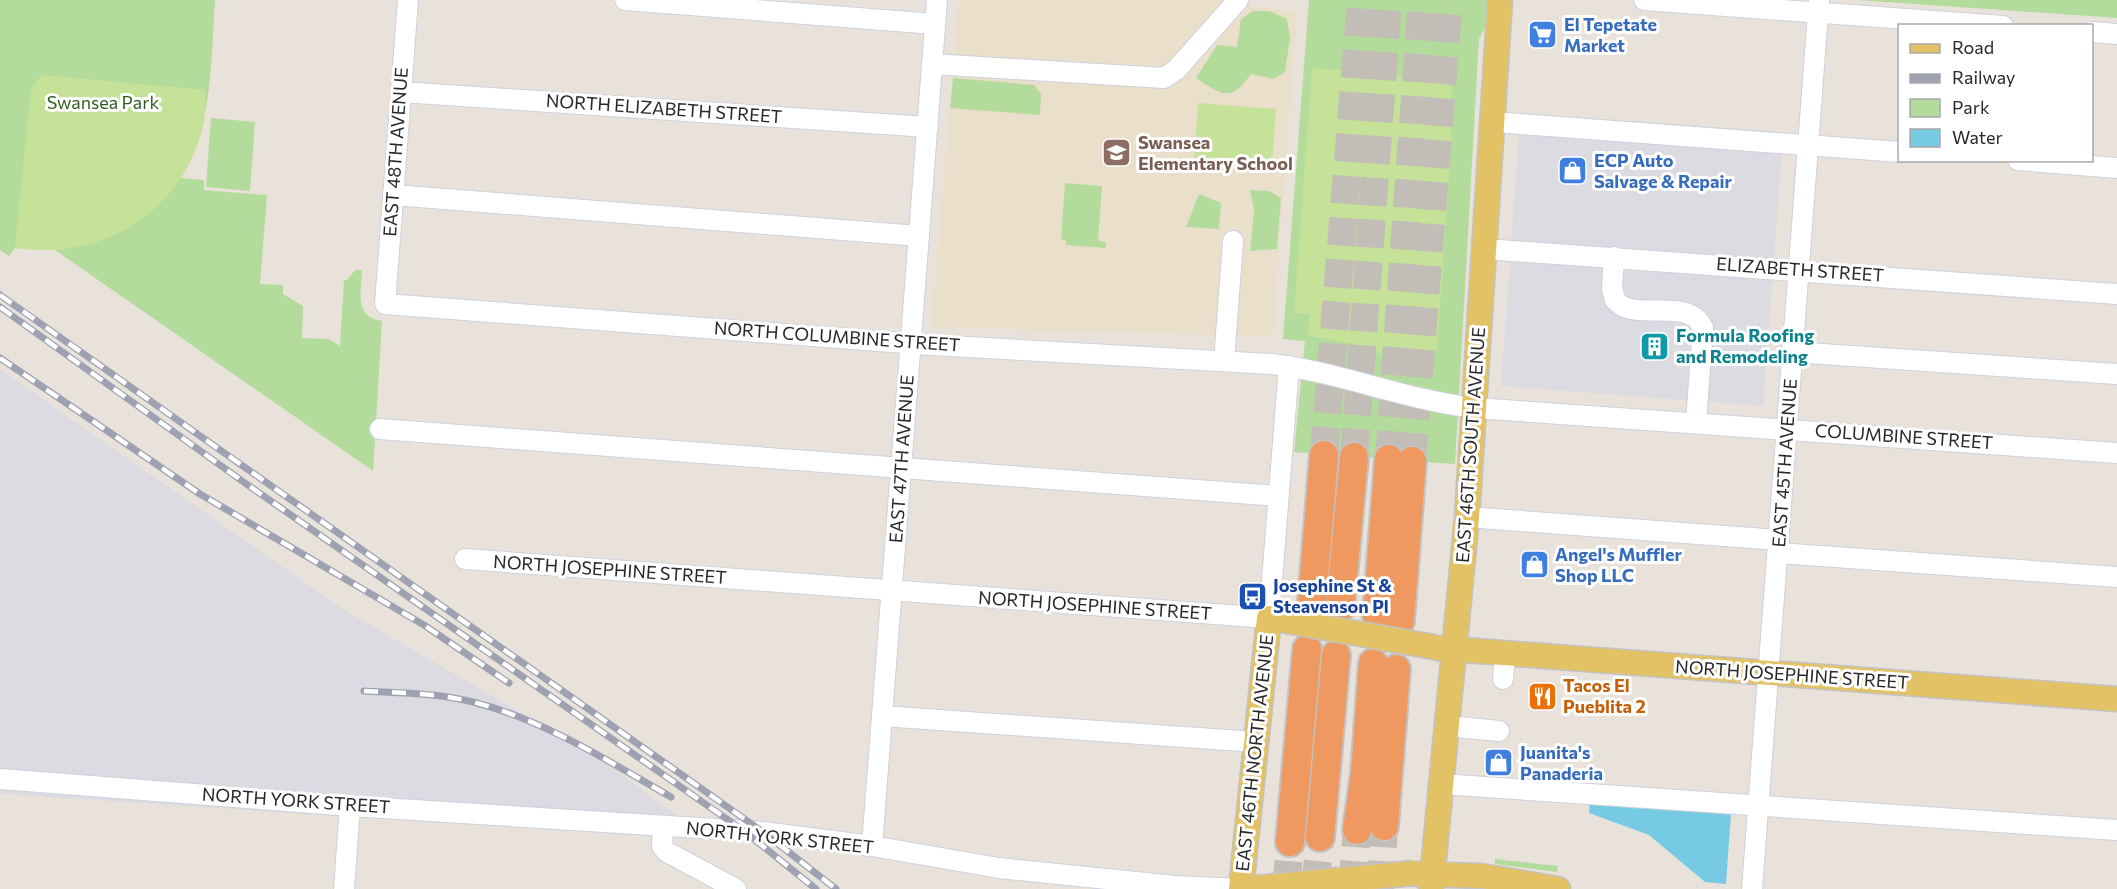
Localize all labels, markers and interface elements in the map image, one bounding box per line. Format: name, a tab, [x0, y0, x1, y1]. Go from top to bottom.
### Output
place label: El Tepetate Market	[1564, 13, 1657, 56]
supermarket icon: El Tepetate Market	[1527, 19, 1559, 51]
legend	[1898, 24, 2093, 162]
text: Road	[1952, 36, 1994, 58]
text: Railway	[1952, 66, 2015, 88]
street label: EAST 48TH AVENUE	[378, 67, 412, 237]
street label: NORTH ELIZABETH STREET	[545, 89, 783, 127]
park label: Swansea Park	[47, 91, 159, 113]
text: Park	[1952, 96, 1990, 118]
text: Water	[1952, 126, 2003, 148]
place label: Swansea Elementary School	[1138, 131, 1293, 174]
school or university icon: Swansea Elementary School	[1101, 137, 1133, 169]
place label: ECP Auto Salvage & Repair	[1594, 149, 1733, 192]
shop icon: ECP Auto Salvage & Repair	[1557, 155, 1589, 187]
street label: ELIZABETH STREET	[1715, 252, 1885, 286]
street label: NORTH COLUMBINE STREET	[713, 316, 961, 356]
place label: Formula Roofing and Remodeling	[1676, 324, 1814, 367]
street label: EAST 46TH SOUTH AVENUE	[1451, 326, 1489, 564]
building icon: Formula Roofing and Remodeling	[1639, 330, 1671, 362]
street label: EAST 47TH AVENUE	[884, 374, 918, 544]
street label: EAST 45TH AVENUE	[1767, 378, 1801, 548]
street label: COLUMBINE STREET	[1814, 419, 1994, 453]
place label: Angel's Muffler Shop LLC	[1555, 543, 1682, 586]
shop icon: Angel's Muffler Shop LLC	[1518, 549, 1550, 581]
street label: NORTH JOSEPHINE STREET	[493, 550, 728, 588]
place label: Josephine St & Steavenson Pl	[1273, 574, 1392, 617]
bus stop icon: Josephine St & Steavenson Pl	[1236, 580, 1268, 612]
street label: NORTH JOSEPHINE STREET	[978, 586, 1213, 624]
street label: EAST 46TH NORTH AVENUE	[1231, 633, 1277, 872]
street label: NORTH JOSEPHINE STREET	[1675, 655, 1910, 693]
place label: Tacos El Pueblita 2	[1563, 674, 1646, 717]
restaurant icon: Tacos El Pueblita 2	[1526, 680, 1558, 712]
place label: Juanita's Panaderia	[1520, 741, 1603, 784]
shop icon: Juanita's Panaderia	[1483, 747, 1515, 779]
street label: NORTH YORK STREET	[201, 782, 391, 818]
street label: NORTH YORK STREET	[685, 816, 875, 858]

